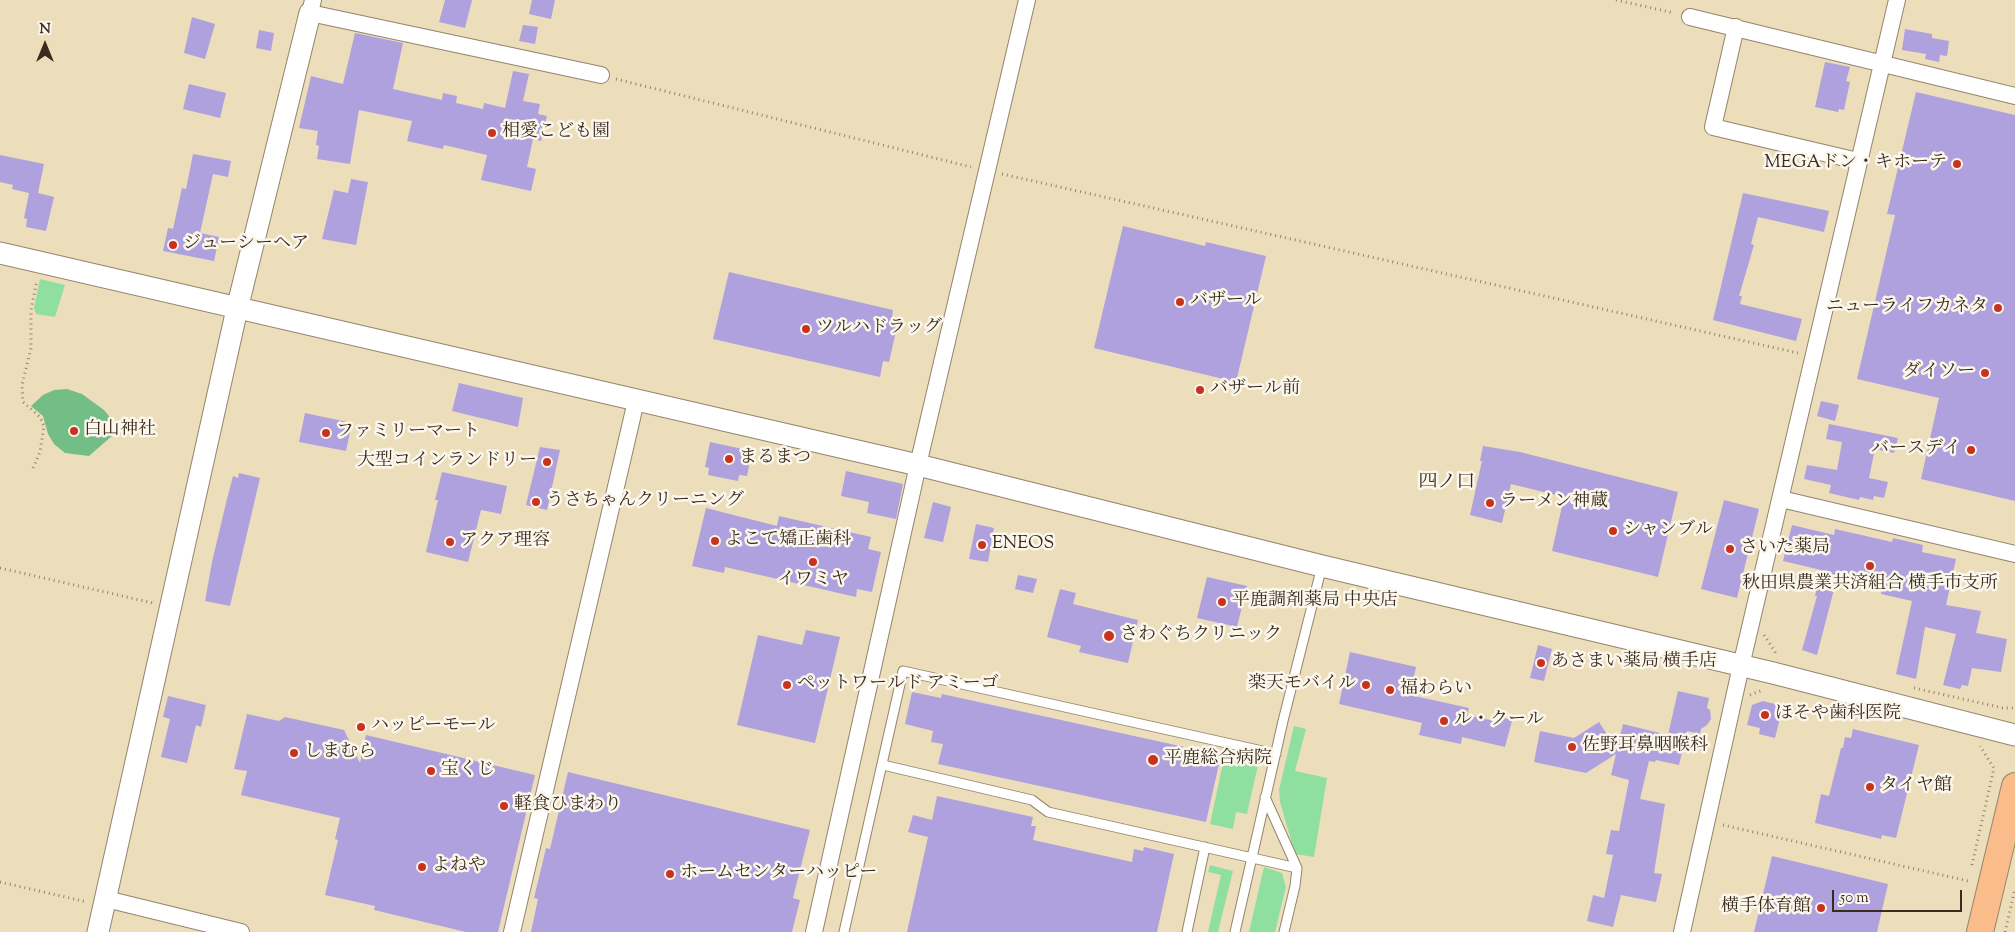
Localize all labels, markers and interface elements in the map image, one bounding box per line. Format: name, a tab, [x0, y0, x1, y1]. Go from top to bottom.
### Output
north arrow	[20, 20, 70, 70]
text: N	[39, 20, 51, 40]
place label: 相愛こども園	[502, 122, 610, 144]
marker: 相愛こども園	[486, 127, 498, 139]
place label: MEGAドン・キホーテ	[1764, 153, 1947, 175]
marker: MEGAドン・キホーテ	[1951, 158, 1963, 170]
place label: ジューシーヘア	[183, 234, 309, 256]
marker: ジューシーヘア	[167, 239, 179, 251]
place label: バザール	[1190, 291, 1262, 313]
marker: バザール	[1174, 296, 1186, 308]
place label: ニューライフカネタ	[1826, 297, 1988, 319]
marker: ニューライフカネタ	[1992, 302, 2004, 314]
place label: ツルハドラッグ	[816, 318, 942, 340]
marker: ツルハドラッグ	[800, 323, 812, 335]
place label: ダイソー	[1903, 362, 1975, 384]
marker: ダイソー	[1979, 367, 1991, 379]
place label: バザール前	[1210, 379, 1300, 401]
marker: バザール前	[1194, 384, 1206, 396]
place label: 白山神社	[84, 420, 156, 442]
place label: ファミリーマート	[336, 422, 480, 444]
marker: 白山神社	[68, 425, 80, 437]
marker: ファミリーマート	[320, 427, 332, 439]
place label: バースデイ	[1871, 439, 1961, 461]
marker: バースデイ	[1965, 444, 1977, 456]
place label: まるまつ	[739, 448, 811, 470]
place label: 大型コインランドリー	[357, 451, 537, 473]
marker: まるまつ	[723, 453, 735, 465]
marker: 大型コインランドリー	[541, 456, 553, 468]
district label: 四ノ口	[1419, 473, 1475, 495]
place label: うさちゃんクリーニング	[546, 491, 744, 513]
place label: ラーメン神蔵	[1500, 492, 1608, 514]
marker: うさちゃんクリーニング	[530, 496, 542, 508]
marker: ラーメン神蔵	[1484, 497, 1496, 509]
place label: シャンブル	[1623, 520, 1713, 542]
marker: シャンブル	[1607, 525, 1619, 537]
place label: よこて矯正歯科	[725, 530, 851, 552]
place label: アクア理容	[460, 531, 550, 553]
place label: ENEOS	[992, 534, 1054, 556]
marker: よこて矯正歯科	[709, 535, 721, 547]
marker: アクア理容	[444, 536, 456, 548]
place label: さいた薬局	[1740, 538, 1830, 560]
marker: ENEOS	[976, 539, 988, 551]
marker: さいた薬局	[1724, 543, 1736, 555]
marker: イワミヤ	[807, 556, 819, 568]
marker: 秋田県農業共済組合 横手市支所	[1864, 560, 1876, 572]
place label: イワミヤ	[777, 570, 849, 592]
place label: 秋田県農業共済組合 横手市支所	[1742, 574, 1998, 596]
place label: 平鹿調剤薬局 中央店	[1232, 591, 1398, 613]
marker: 平鹿調剤薬局 中央店	[1216, 596, 1228, 608]
place label: さわぐちクリニック	[1120, 625, 1282, 647]
marker: さわぐちクリニック	[1102, 629, 1116, 643]
place label: あさまい薬局 横手店	[1551, 652, 1717, 674]
marker: あさまい薬局 横手店	[1535, 657, 1547, 669]
place label: ペットワールド アミーゴ	[797, 674, 999, 696]
place label: 楽天モバイル	[1248, 674, 1356, 696]
marker: ペットワールド アミーゴ	[781, 679, 793, 691]
marker: 楽天モバイル	[1360, 679, 1372, 691]
place label: 福わらい	[1400, 679, 1472, 701]
marker: 福わらい	[1384, 684, 1396, 696]
place label: ほそや歯科医院	[1775, 704, 1901, 726]
marker: ほそや歯科医院	[1759, 709, 1771, 721]
place label: ル・クール	[1454, 710, 1544, 732]
marker: ル・クール	[1438, 715, 1450, 727]
place label: ハッピーモール	[371, 716, 496, 738]
marker: ハッピーモール	[355, 721, 367, 733]
place label: 佐野耳鼻咽喉科	[1582, 736, 1708, 758]
marker: 佐野耳鼻咽喉科	[1566, 741, 1578, 753]
place label: しまむら	[304, 742, 376, 764]
marker: しまむら	[288, 747, 300, 759]
place label: 平鹿総合病院	[1164, 749, 1272, 771]
marker: 平鹿総合病院	[1146, 753, 1160, 767]
place label: 宝くじ	[441, 760, 495, 782]
marker: 宝くじ	[425, 765, 437, 777]
place label: タイヤ館	[1880, 776, 1952, 798]
marker: タイヤ館	[1864, 781, 1876, 793]
place label: 軽食ひまわり	[514, 795, 622, 817]
marker: 軽食ひまわり	[498, 800, 510, 812]
place label: よねや	[432, 856, 486, 878]
marker: よねや	[416, 861, 428, 873]
place label: ホームセンターハッピー	[680, 863, 877, 885]
marker: ホームセンターハッピー	[664, 868, 676, 880]
scale bar	[1835, 880, 1965, 912]
text: 50 m	[1840, 888, 1869, 909]
place label: 横手体育館	[1721, 897, 1811, 919]
marker: 横手体育館	[1815, 902, 1827, 914]

